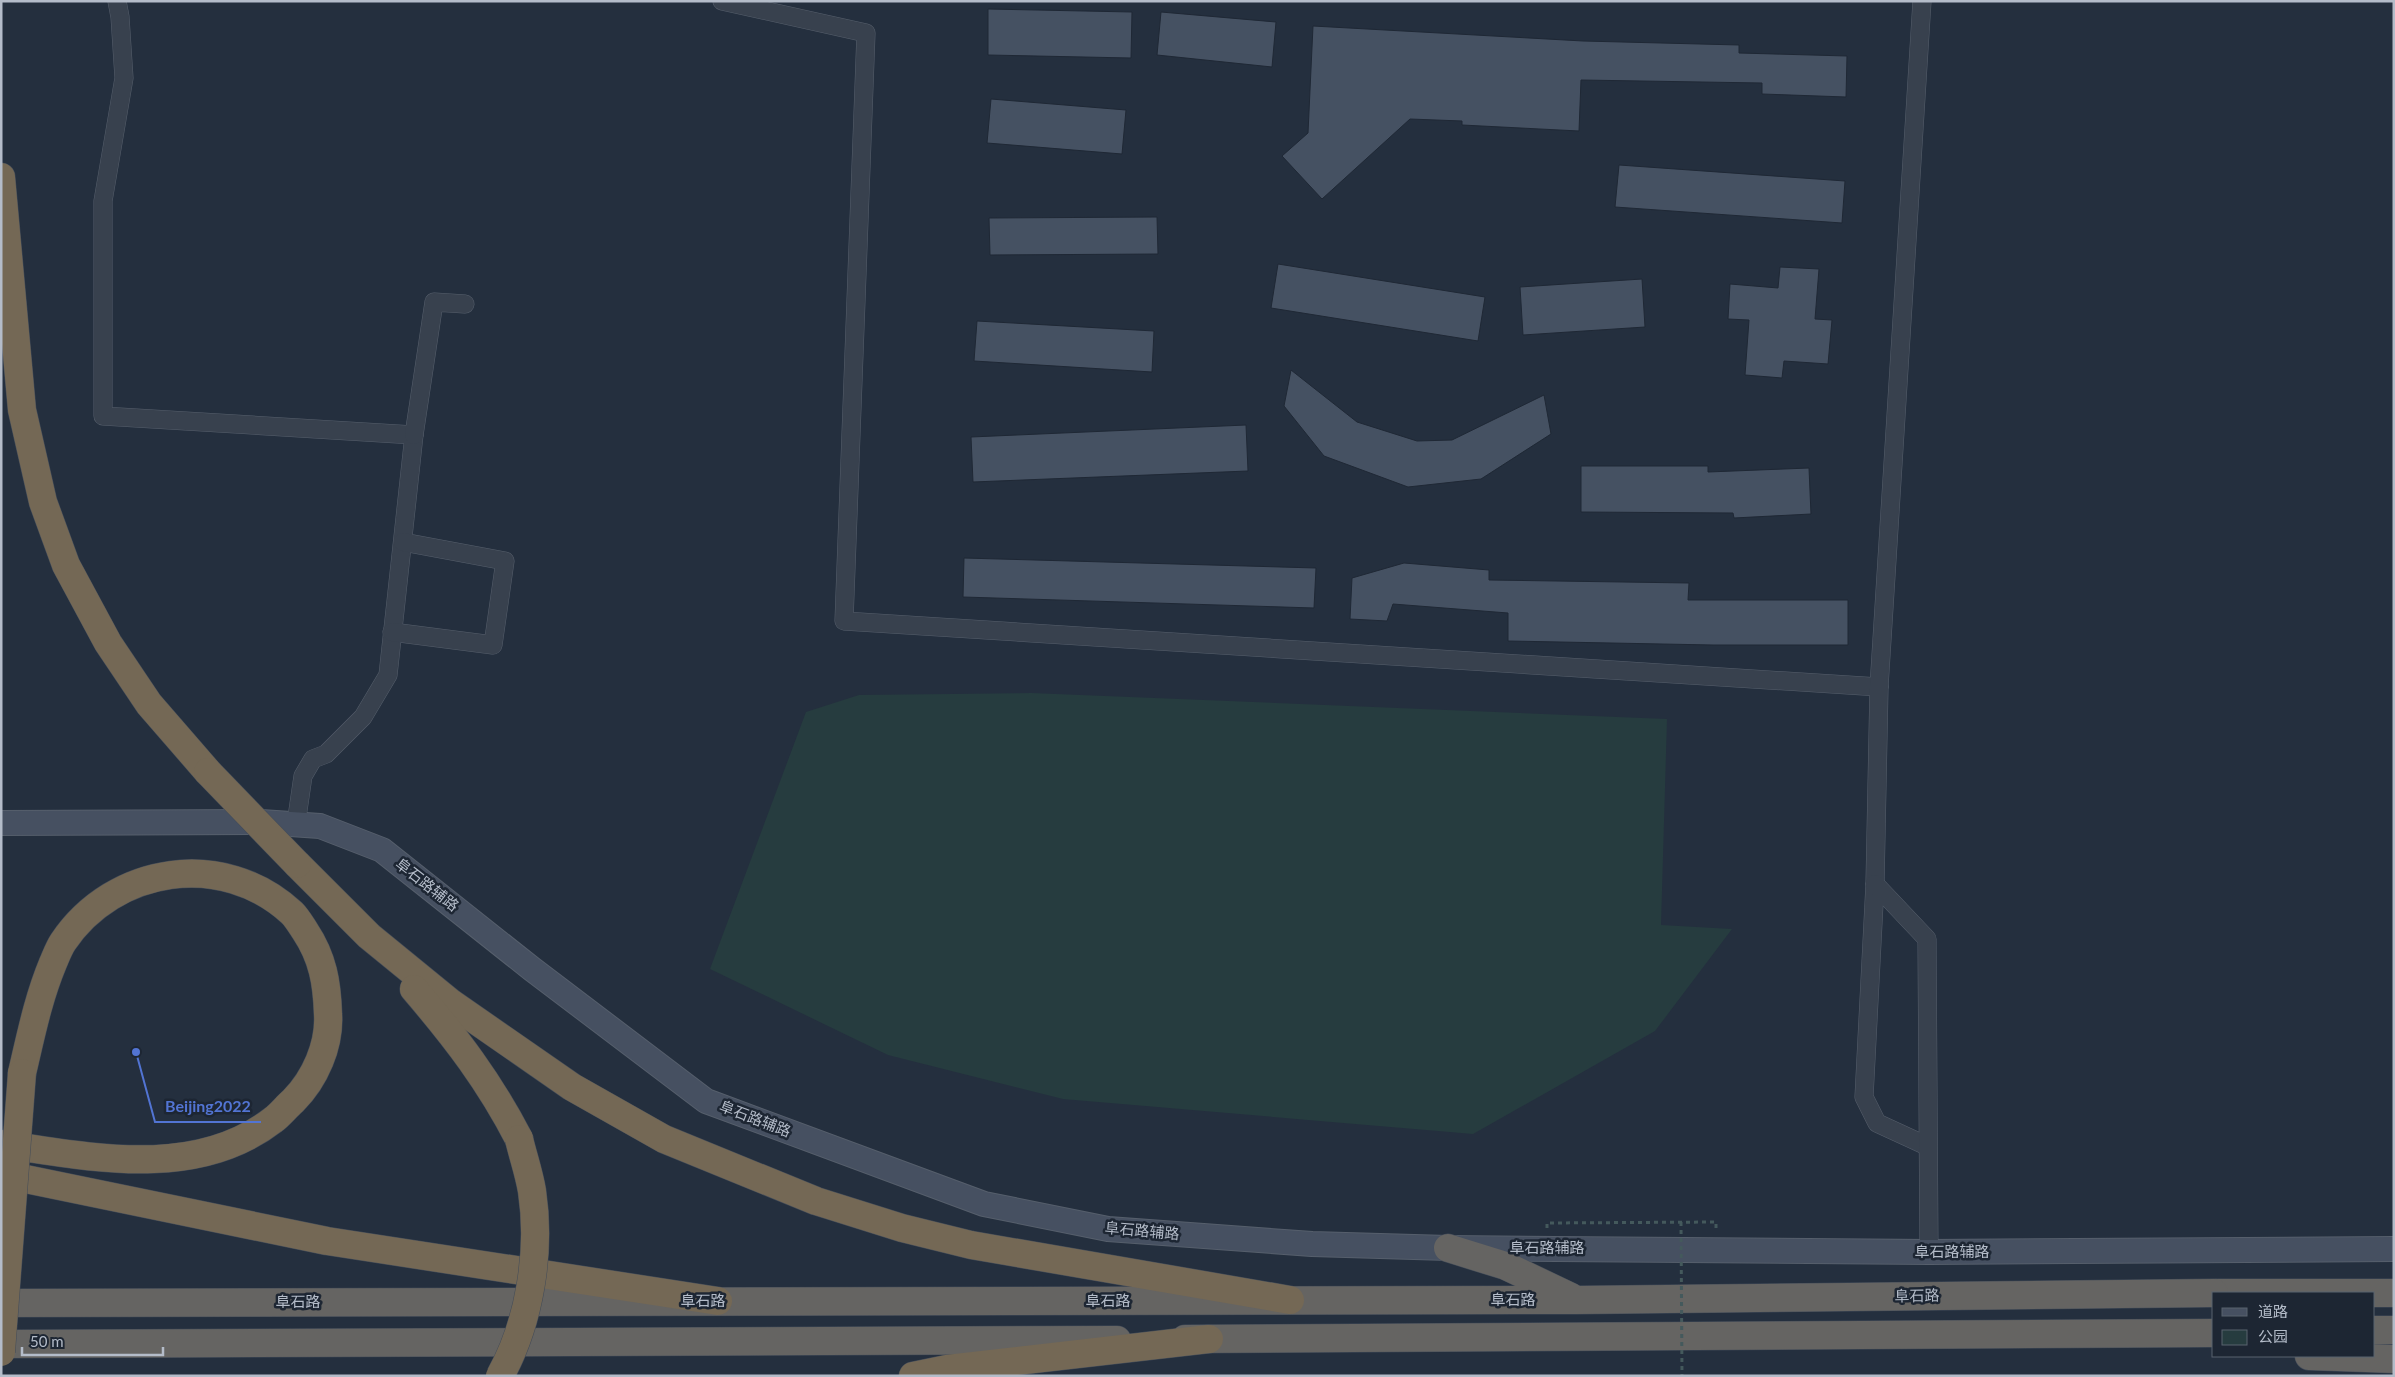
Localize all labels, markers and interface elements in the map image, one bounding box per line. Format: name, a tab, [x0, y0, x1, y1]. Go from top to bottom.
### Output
street label: 阜石路辅路	[393, 854, 463, 914]
callout: Beijing2022	[155, 1091, 261, 1122]
text: Beijing2022	[165, 1096, 251, 1115]
street label: 阜石路辅路	[717, 1096, 794, 1140]
street label: 阜石路辅路	[1104, 1218, 1180, 1242]
street label: 阜石路辅路	[1509, 1238, 1585, 1256]
street label: 阜石路辅路	[1914, 1242, 1990, 1260]
street label: 阜石路	[1894, 1286, 1940, 1304]
street label: 阜石路	[1490, 1290, 1536, 1308]
street label: 阜石路	[680, 1291, 726, 1309]
street label: 阜石路	[1085, 1291, 1131, 1309]
street label: 阜石路	[275, 1292, 321, 1310]
legend	[2212, 1292, 2375, 1357]
text: 道路	[2258, 1302, 2288, 1320]
scale bar	[22, 1324, 164, 1356]
text: 公园	[2258, 1327, 2288, 1345]
text: 50 m	[30, 1332, 64, 1350]

